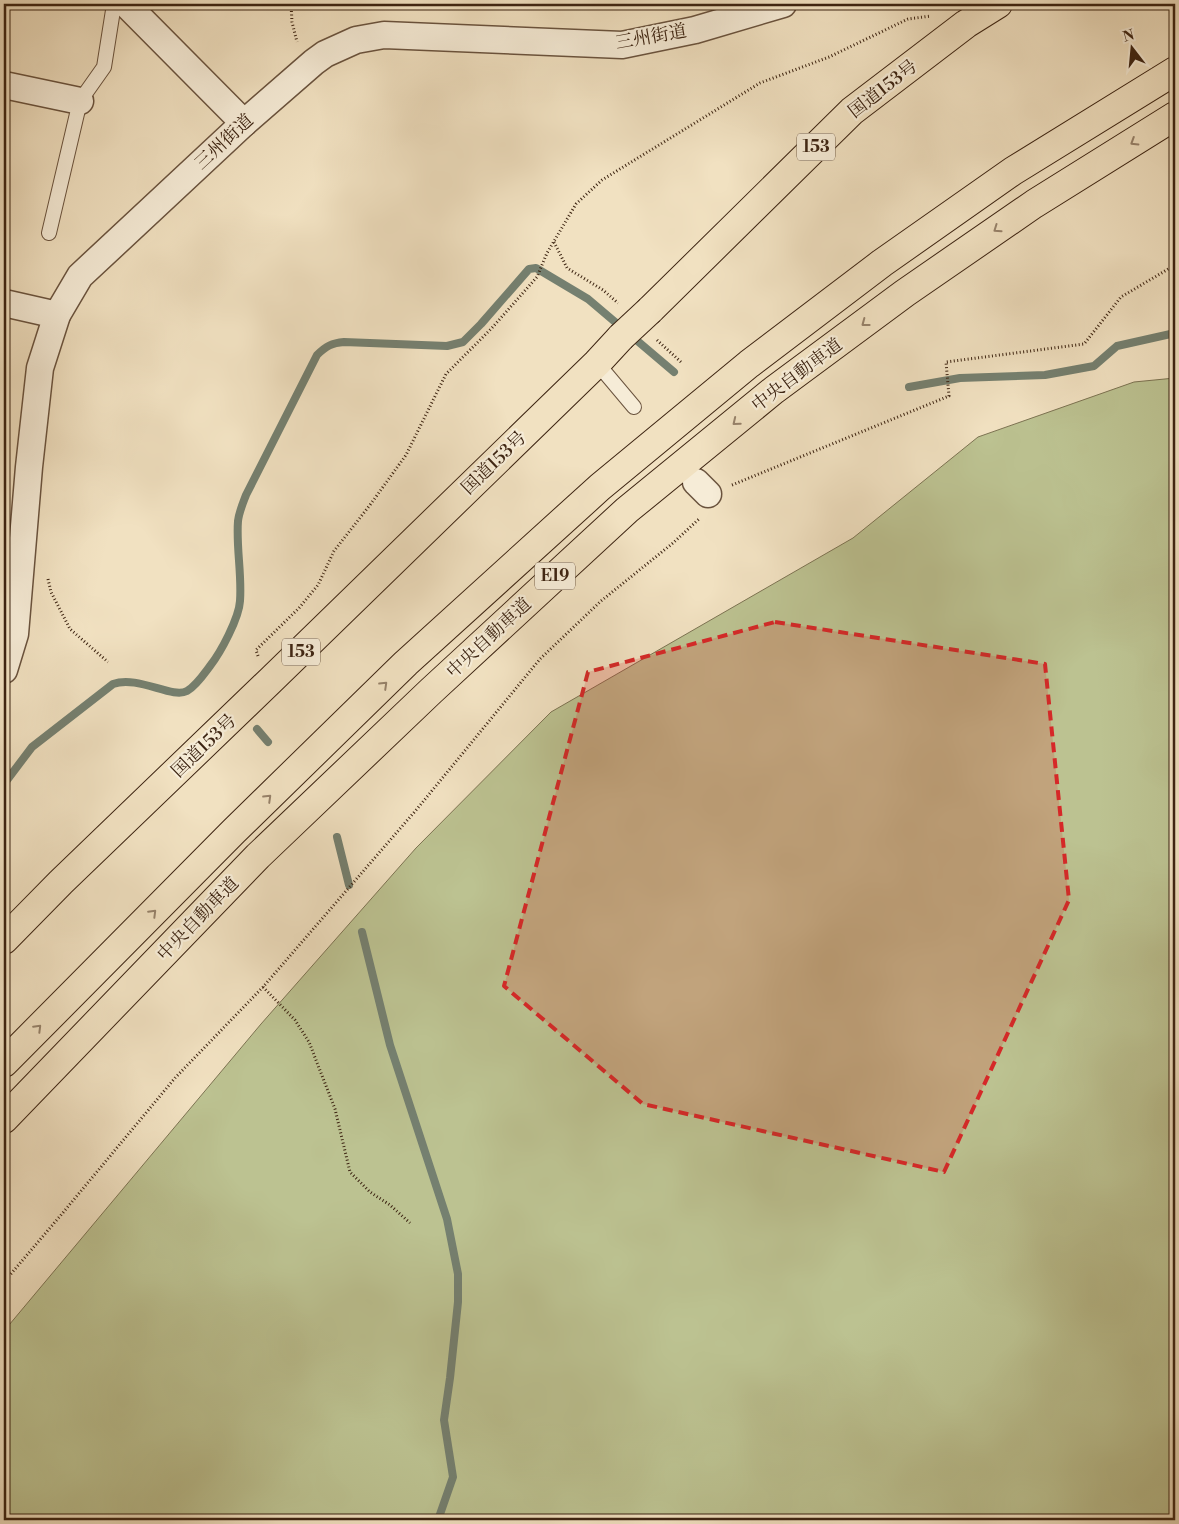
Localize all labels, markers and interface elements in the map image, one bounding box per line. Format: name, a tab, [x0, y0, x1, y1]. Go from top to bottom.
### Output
street label: 三州街道	[614, 19, 688, 55]
north arrow	[1106, 22, 1156, 72]
text: N	[1121, 26, 1136, 47]
street label: 国道153号	[844, 55, 922, 123]
street label: 三州街道	[190, 109, 258, 175]
road number: 153	[797, 134, 835, 160]
one-way arrow	[1130, 135, 1139, 145]
one-way arrow	[993, 223, 1003, 232]
one-way arrow	[861, 317, 871, 326]
street label: 中央自動車道	[747, 333, 847, 417]
one-way arrow	[732, 417, 741, 426]
street label: 国道153号	[457, 426, 531, 500]
road number: E19	[535, 562, 575, 590]
street label: 中央自動車道	[442, 593, 536, 683]
road number: 153	[282, 638, 320, 666]
one-way arrow	[378, 681, 387, 690]
street label: 国道153号	[167, 709, 241, 783]
one-way arrow	[262, 795, 271, 804]
street label: 中央自動車道	[152, 872, 244, 966]
one-way arrow	[147, 910, 156, 919]
one-way arrow	[33, 1025, 42, 1034]

